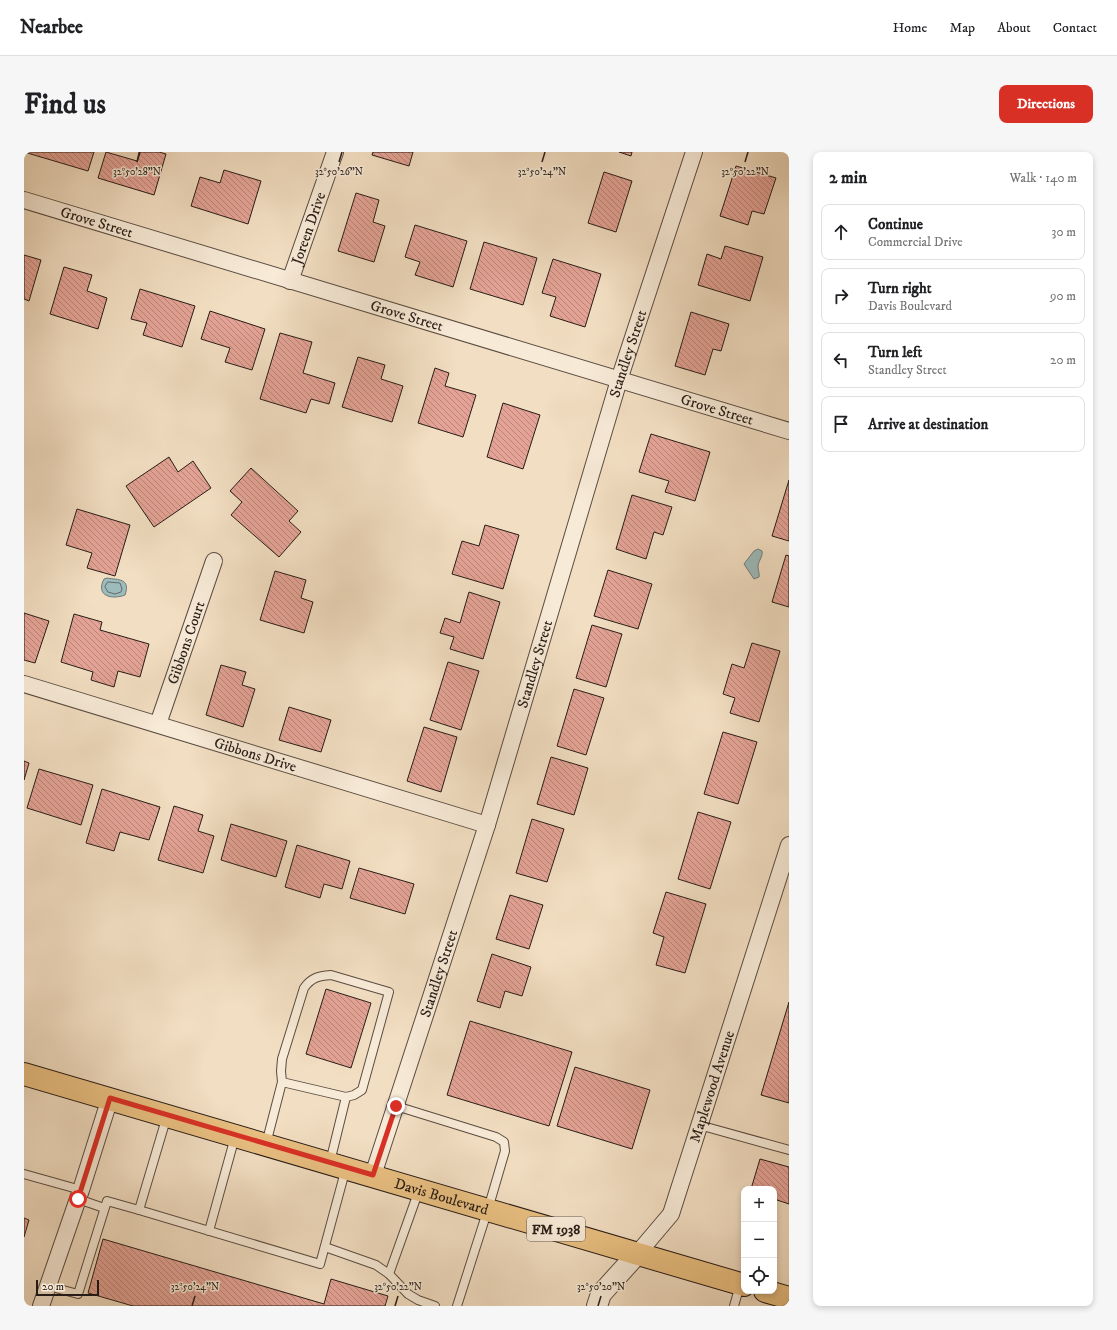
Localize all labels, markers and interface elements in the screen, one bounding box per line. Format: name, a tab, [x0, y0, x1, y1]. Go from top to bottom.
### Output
text: Nearbee	[20, 16, 83, 39]
text: Home	[893, 19, 927, 37]
text: Map	[949, 19, 975, 37]
text: About	[997, 19, 1031, 37]
text: Contact	[1053, 19, 1097, 37]
button: Directions	[999, 85, 1093, 123]
text: Find us	[24, 87, 106, 122]
text: 32°50'28"N	[113, 166, 161, 178]
text: 32°50'26"N	[315, 166, 363, 178]
text: 32°50'24"N	[518, 166, 566, 178]
text: 32°50'22"N	[721, 166, 769, 178]
text: 2 min	[829, 167, 867, 189]
text: Walk · 140 m	[1009, 170, 1077, 186]
street label: Joreen Drive	[287, 190, 330, 269]
street label: Grove Street	[58, 203, 135, 242]
text: Continue	[868, 215, 923, 234]
icon: ahead	[830, 221, 852, 243]
text: 30 m	[1052, 224, 1076, 240]
text: Commercial Drive	[868, 234, 963, 250]
text: Turn right	[868, 279, 931, 298]
icon: right	[830, 285, 852, 307]
text: 90 m	[1050, 288, 1076, 304]
street label: Grove Street	[368, 296, 446, 336]
text: Davis Boulevard	[868, 298, 952, 314]
street label: Standley Street	[605, 307, 651, 400]
text: Turn left	[868, 343, 922, 362]
icon: left	[830, 349, 852, 371]
text: 20 m	[1050, 352, 1076, 368]
text: Standley Street	[868, 362, 947, 378]
street label: Grove Street	[678, 390, 756, 430]
icon: arrive	[830, 413, 852, 435]
text: Arrive at destination	[868, 415, 988, 434]
street label: Gibbons Court	[163, 599, 210, 687]
street label: Standley Street	[513, 618, 557, 710]
street label: Gibbons Drive	[212, 733, 299, 776]
street label: Standley Street	[416, 927, 462, 1020]
street label: Maplewood Avenue	[685, 1028, 739, 1145]
route end	[387, 1097, 405, 1115]
street label: Davis Boulevard	[392, 1174, 491, 1220]
map controls	[741, 1186, 777, 1294]
button: +	[741, 1186, 777, 1222]
route start	[69, 1190, 87, 1208]
road number: FM 1938	[527, 1217, 585, 1241]
button: −	[741, 1222, 777, 1258]
button: locate	[741, 1258, 777, 1294]
scale bar	[36, 1278, 99, 1297]
text: 20 m	[42, 1280, 64, 1294]
text: 32°50'24"N	[171, 1281, 219, 1293]
text: 32°50'22"N	[374, 1281, 422, 1293]
text: 32°50'20"N	[577, 1281, 625, 1293]

